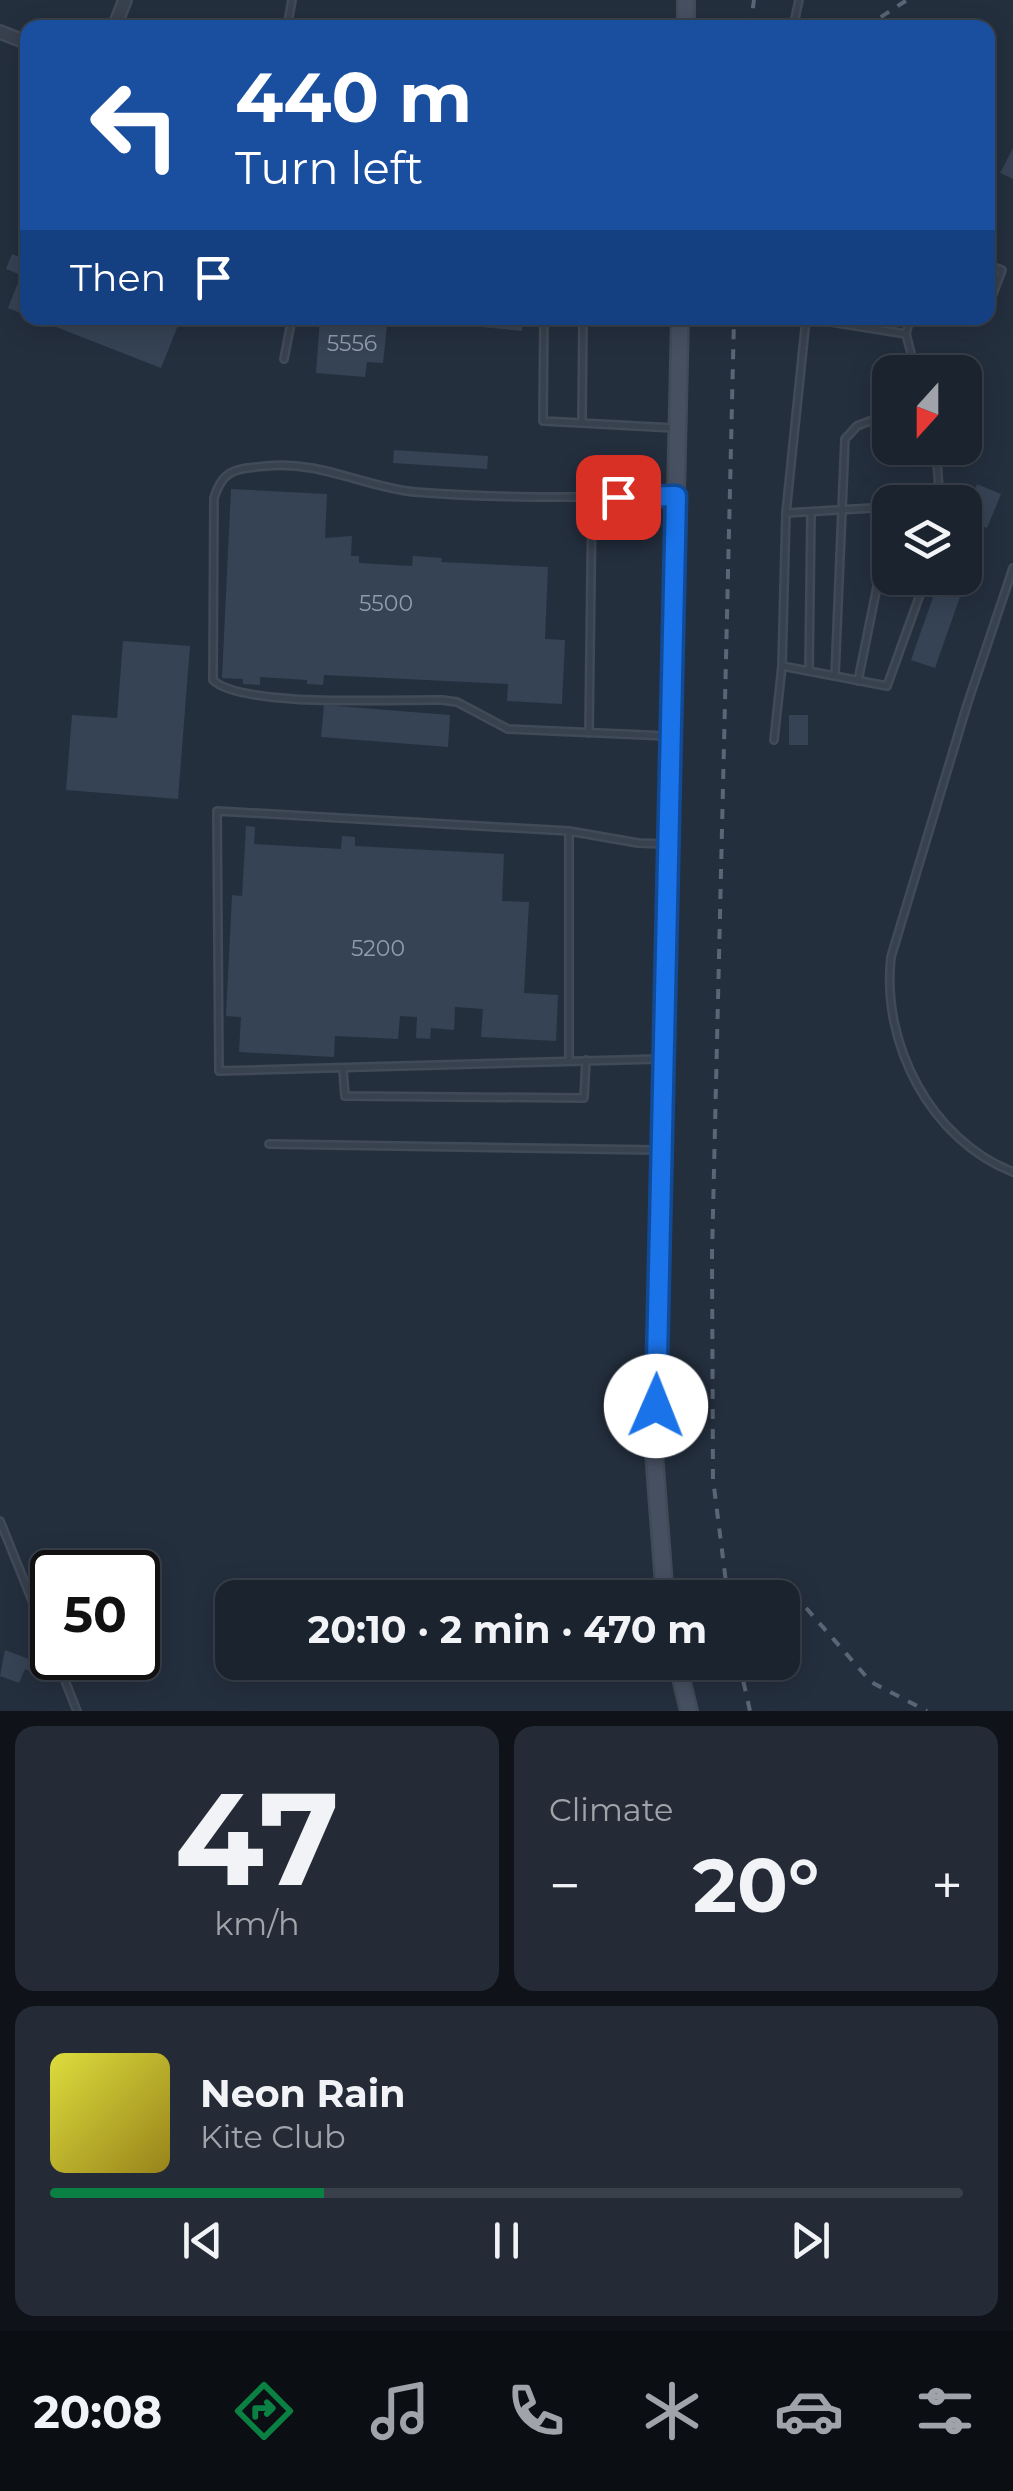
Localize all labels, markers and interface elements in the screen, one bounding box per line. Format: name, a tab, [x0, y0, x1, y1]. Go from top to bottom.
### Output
text: 440 m	[235, 54, 472, 140]
icon: left	[70, 60, 200, 190]
text: Turn left	[235, 140, 423, 195]
icon: arrive	[186, 250, 241, 305]
text: Then	[70, 254, 166, 301]
house number: 5556	[327, 330, 377, 357]
north arrow	[872, 355, 982, 465]
map controls	[872, 355, 982, 595]
pin	[576, 455, 661, 540]
icon: arrive	[591, 470, 646, 525]
button: layers	[872, 485, 982, 595]
house number: 5500	[359, 590, 413, 617]
house number: 5200	[351, 935, 405, 962]
position arrow	[604, 1354, 708, 1458]
speed limit sign: 50	[30, 1550, 160, 1680]
text: 20:10 · 2 min · 470 m	[308, 1606, 707, 1653]
text: 47	[175, 1759, 339, 1918]
text: Climate	[549, 1790, 673, 1829]
text: 20°	[693, 1839, 819, 1931]
text: −	[549, 1852, 581, 1919]
text: +	[931, 1852, 963, 1919]
text: km/h	[214, 1904, 300, 1943]
text: Neon Rain	[200, 2070, 405, 2117]
text: Kite Club	[200, 2117, 346, 2156]
icon: previous	[175, 2213, 230, 2268]
icon: pause	[479, 2213, 534, 2268]
icon: next	[783, 2213, 838, 2268]
icon: directions	[229, 2376, 299, 2446]
icon: music	[365, 2376, 435, 2446]
icon: phone	[501, 2376, 571, 2446]
icon: climate	[637, 2376, 707, 2446]
icon: car	[774, 2376, 844, 2446]
icon: filters	[910, 2376, 980, 2446]
text: 20:08	[33, 2384, 162, 2439]

